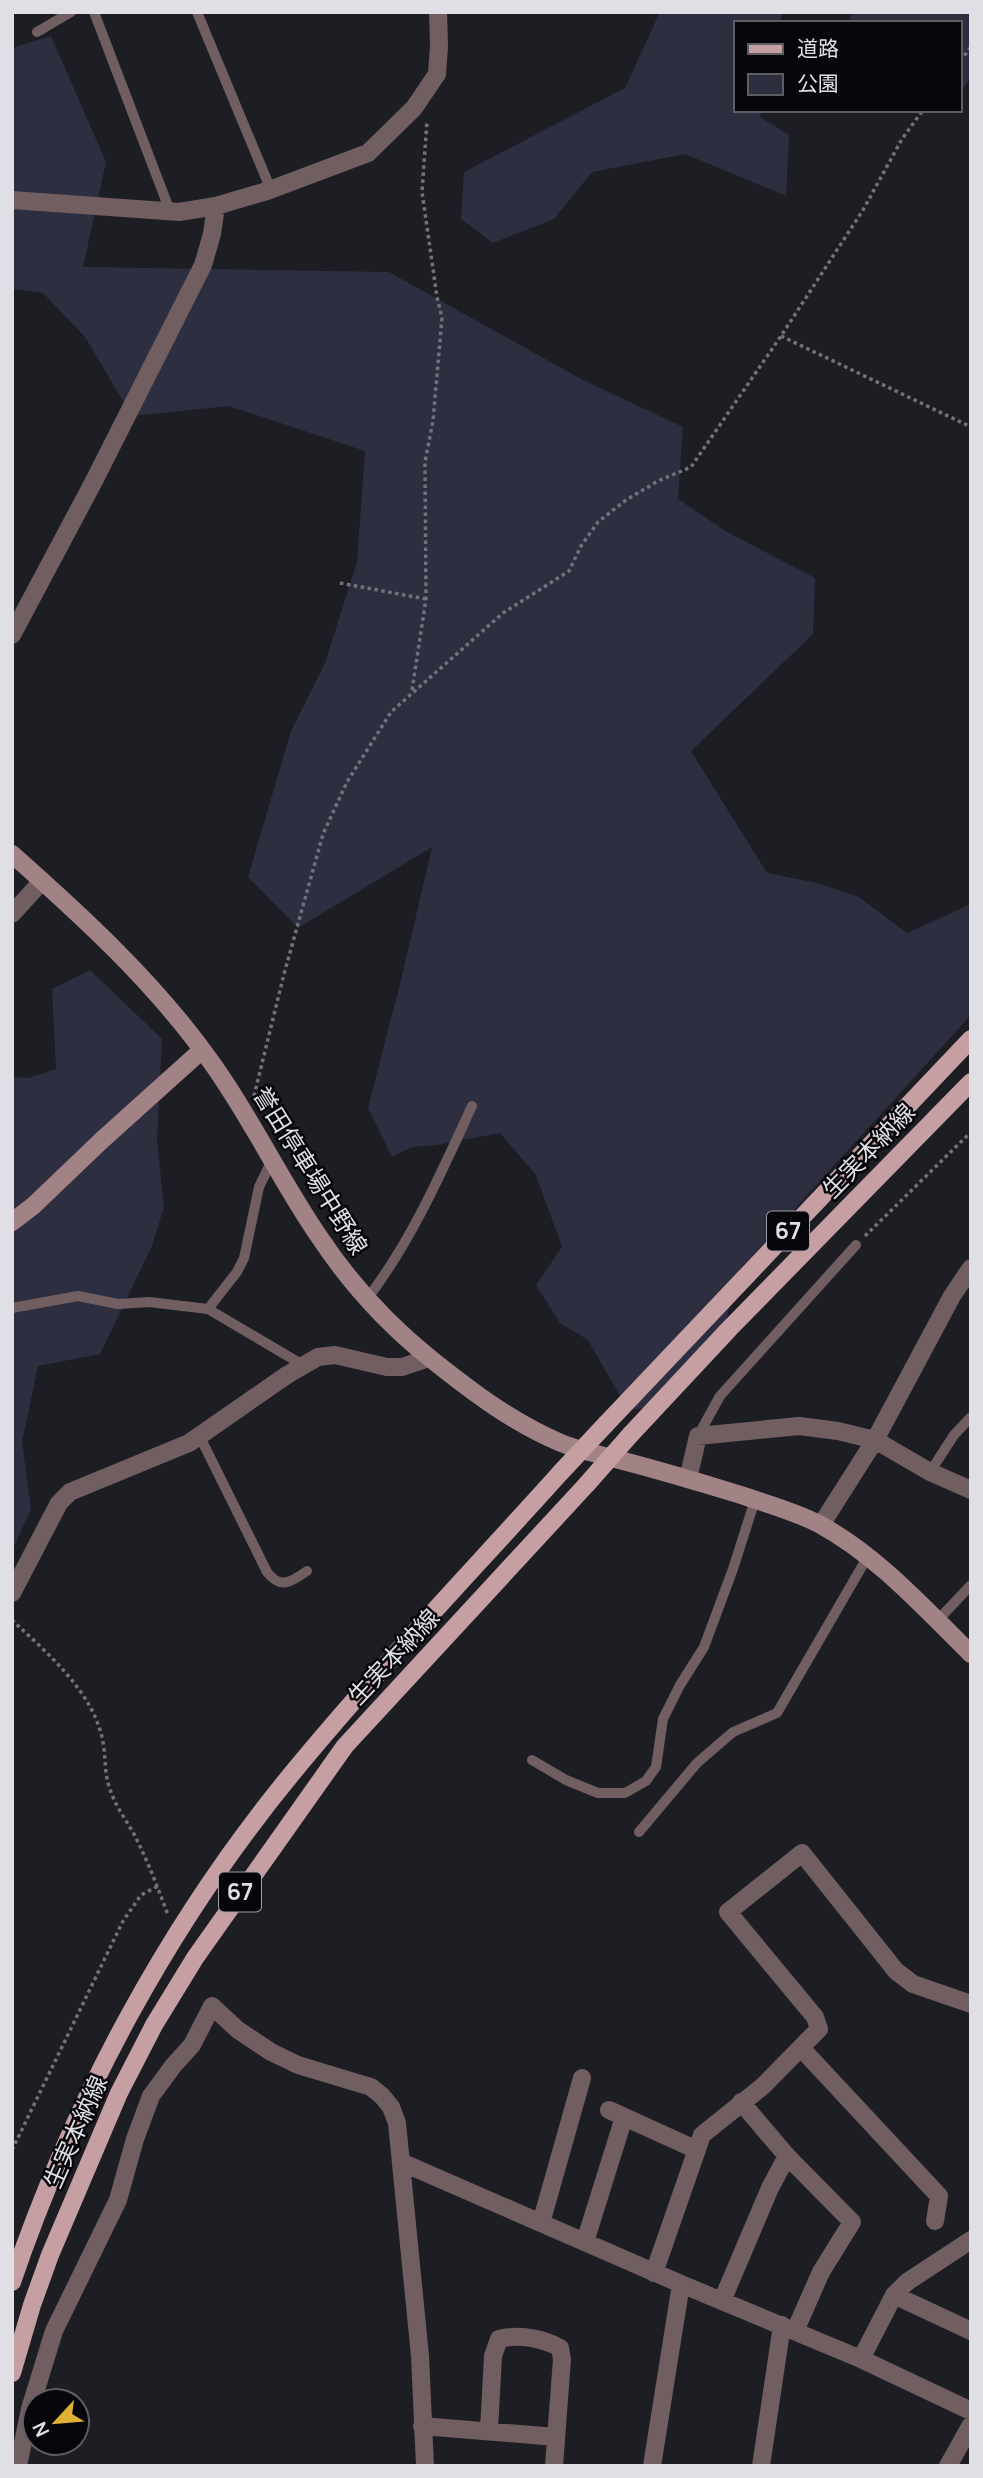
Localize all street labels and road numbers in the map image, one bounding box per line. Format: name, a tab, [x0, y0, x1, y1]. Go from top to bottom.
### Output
street label: 誉田停車場中野線	[246, 1080, 376, 1260]
street label: 生実本納線	[814, 1095, 921, 1205]
road number: 67	[767, 1212, 809, 1250]
street label: 生実本納線	[340, 1601, 446, 1711]
road number: 67	[219, 1872, 261, 1912]
street label: 生実本納線	[35, 2070, 114, 2193]

